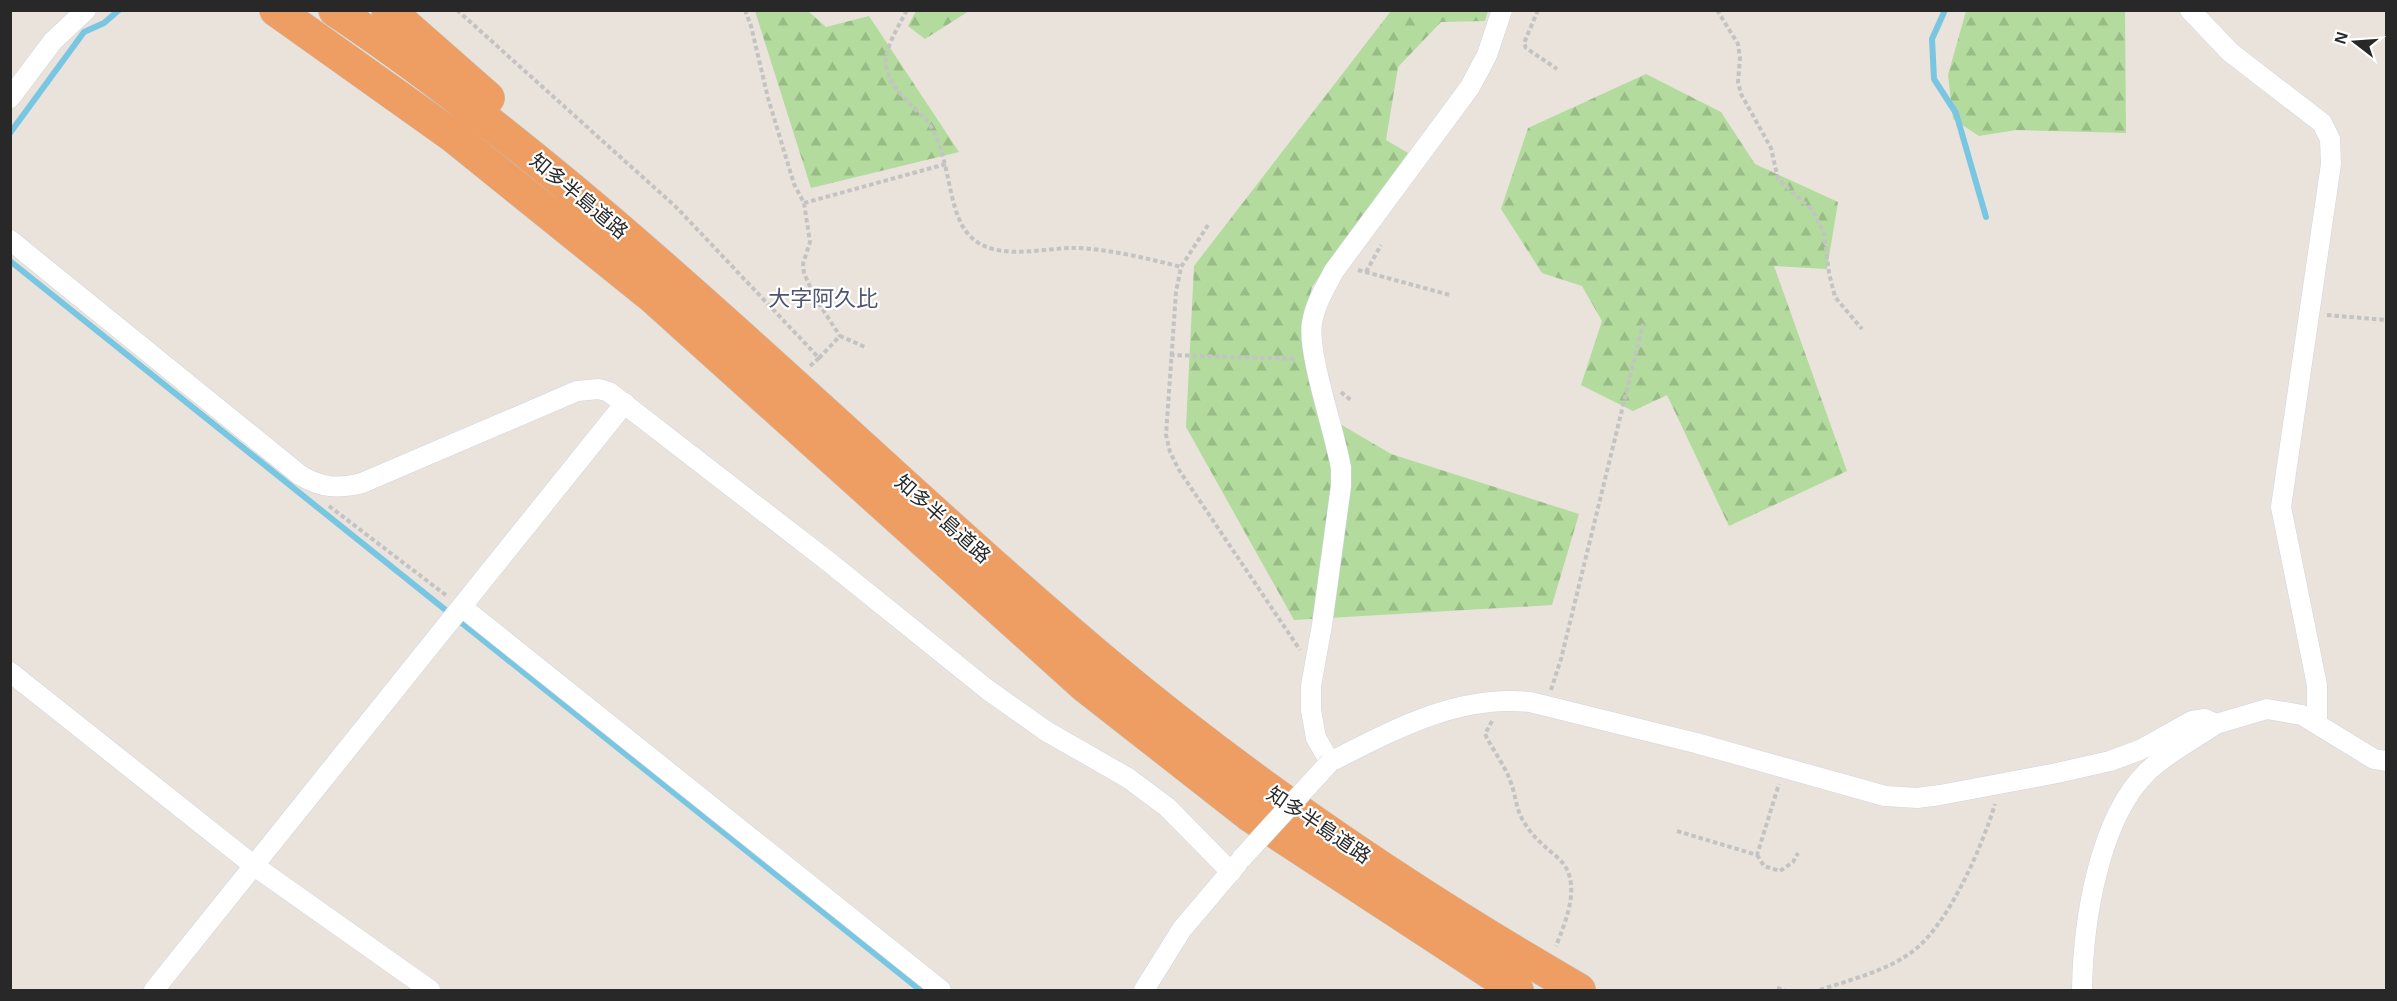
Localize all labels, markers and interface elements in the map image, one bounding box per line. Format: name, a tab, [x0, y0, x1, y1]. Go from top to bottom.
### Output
north arrow	[2325, 12, 2385, 72]
text: N	[2331, 30, 2351, 46]
street label: 知多半島道路	[526, 149, 632, 243]
district label: 大字阿久比	[768, 286, 878, 311]
street label: 知多半島道路	[891, 471, 995, 567]
street label: 知多半島道路	[1263, 782, 1375, 868]

